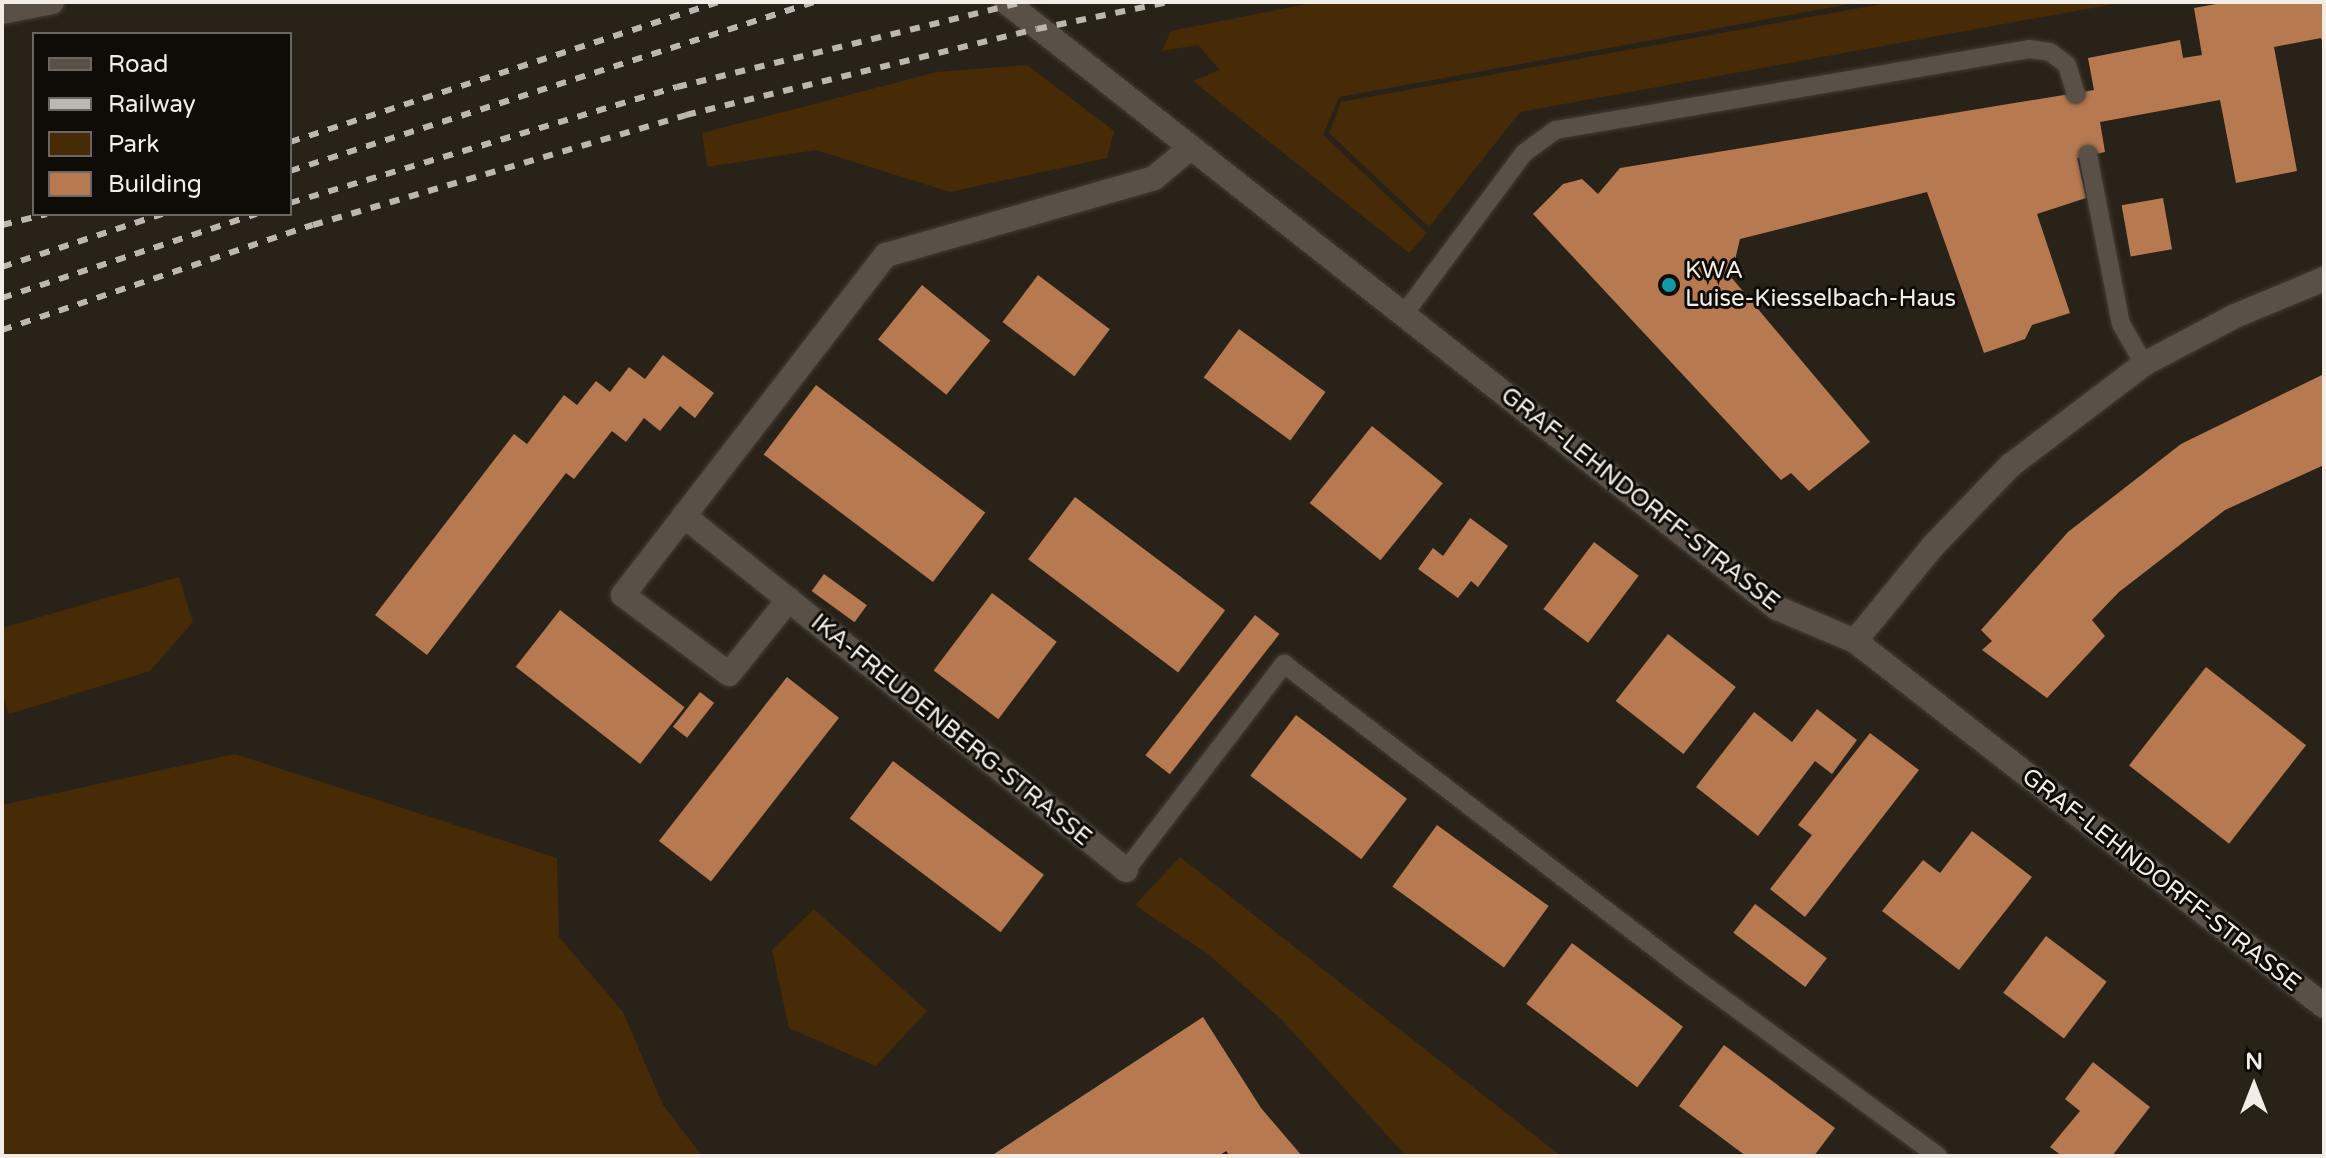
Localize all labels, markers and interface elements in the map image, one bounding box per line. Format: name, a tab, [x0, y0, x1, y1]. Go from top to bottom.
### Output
legend	[32, 32, 292, 216]
text: Road	[108, 50, 168, 79]
text: Railway	[108, 90, 196, 119]
text: Park	[108, 130, 159, 159]
text: Building	[108, 170, 202, 199]
place label: KWA Luise-Kiesselbach-Haus	[1685, 257, 1956, 313]
marker: KWA Luise-Kiesselbach-Haus	[1660, 276, 1678, 294]
street label: GRAF-LEHNDORFF-STRASSE	[1495, 381, 1785, 617]
street label: IKA-FREUDENBERG-STRASSE	[805, 608, 1097, 852]
street label: GRAF-LEHNDORFF-STRASSE	[2016, 762, 2306, 998]
north arrow	[2214, 1046, 2294, 1126]
text: N	[2245, 1049, 2263, 1075]

